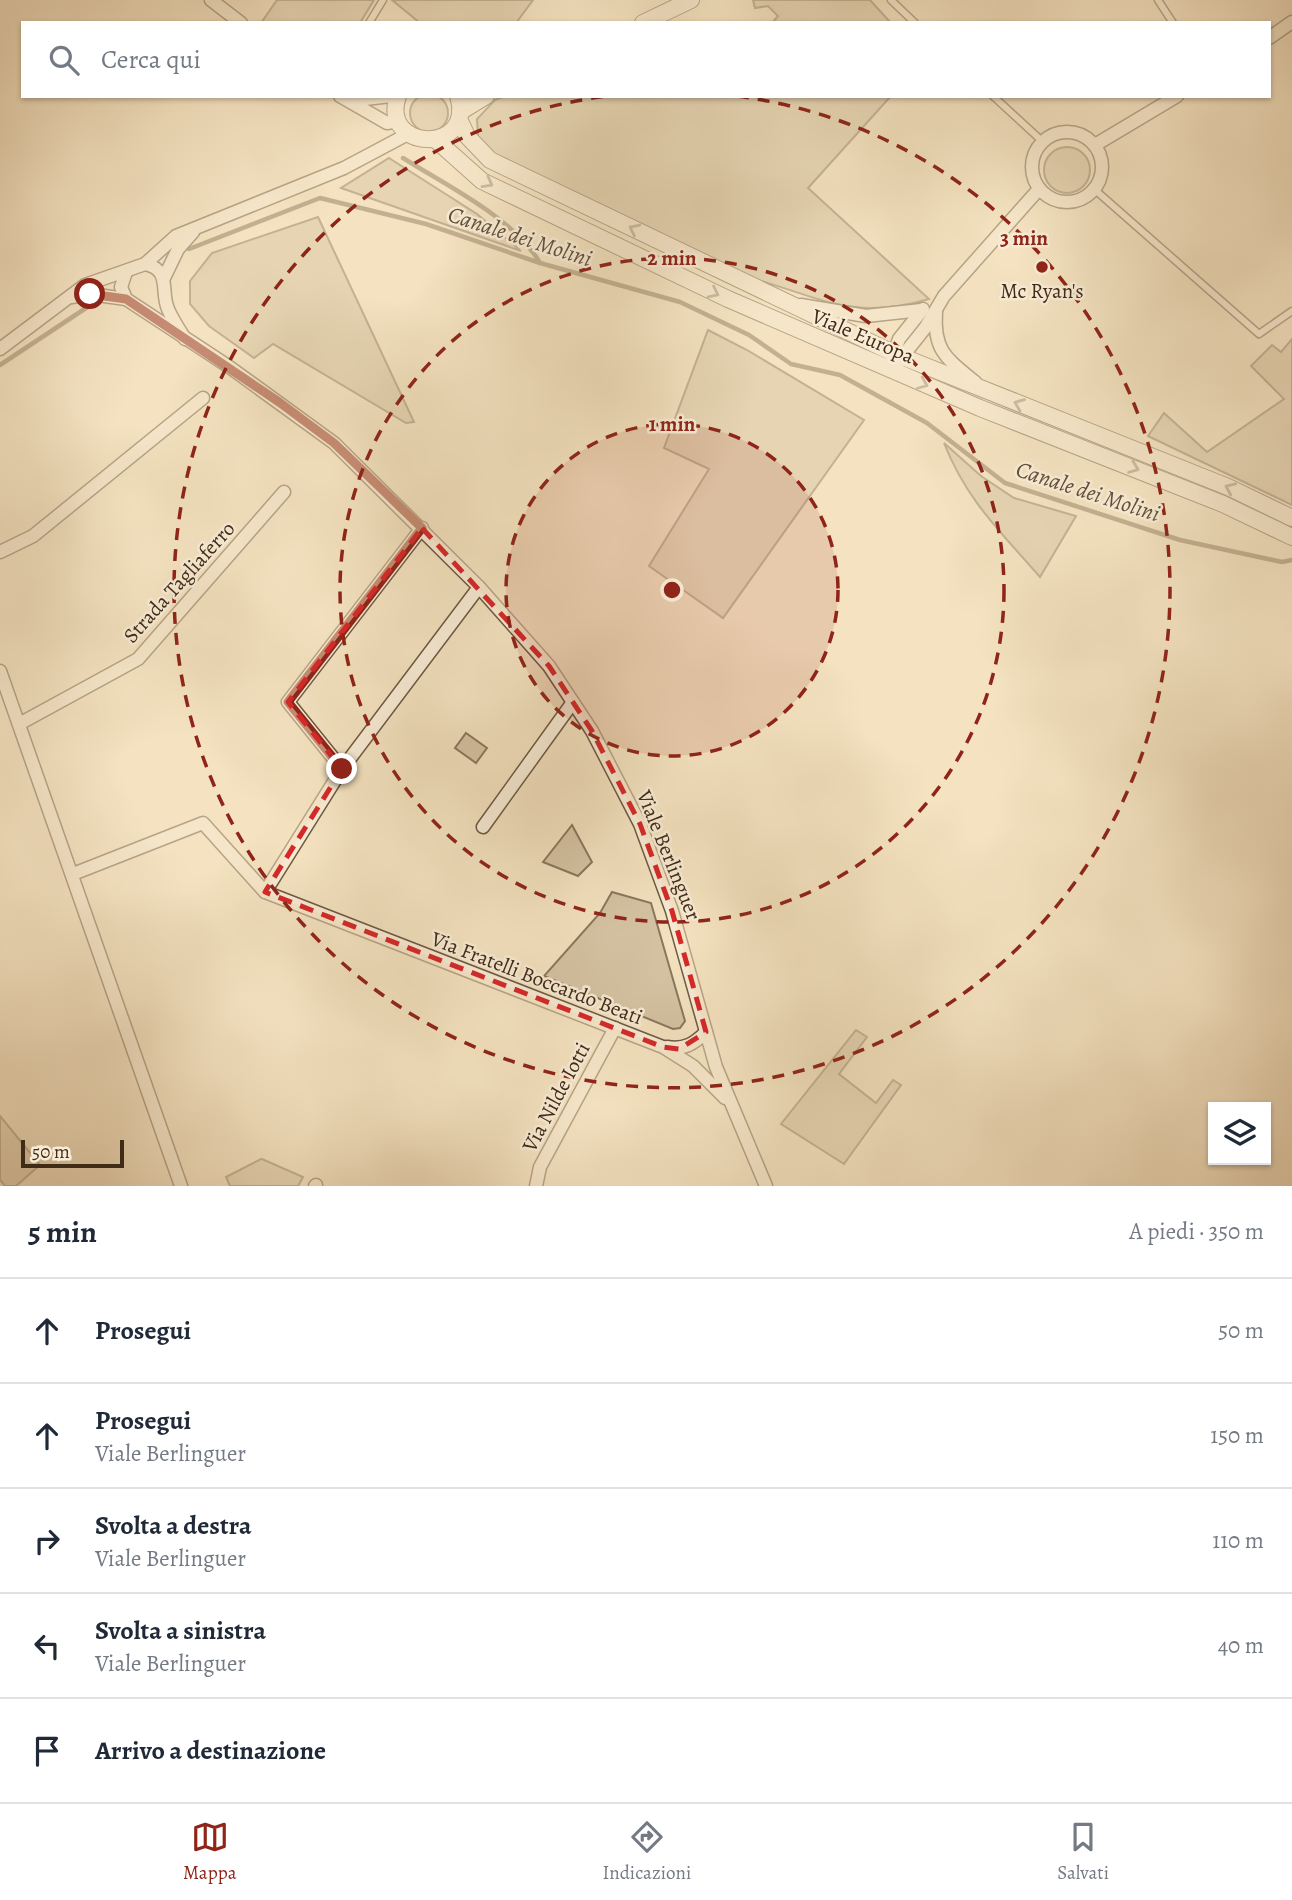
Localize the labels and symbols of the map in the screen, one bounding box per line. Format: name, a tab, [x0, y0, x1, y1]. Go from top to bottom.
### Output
one-way arrow	[480, 175, 493, 188]
water label: Canale dei Molini	[444, 199, 596, 274]
one-way arrow	[629, 223, 641, 237]
text: 3 min	[1000, 224, 1048, 252]
text: 2 min	[647, 244, 697, 272]
marker: Mc Ryan's	[1034, 259, 1050, 275]
place label: Mc Ryan's	[1000, 277, 1084, 305]
route start	[74, 278, 105, 309]
one-way arrow	[707, 285, 719, 299]
street label: Viale Europa	[806, 301, 919, 370]
one-way arrow	[916, 376, 928, 390]
one-way arrow	[1014, 398, 1026, 412]
text: 1 min	[649, 410, 696, 438]
water label: Canale dei Molini	[1012, 454, 1164, 529]
one-way arrow	[1128, 460, 1140, 474]
one-way arrow	[1225, 482, 1238, 496]
street label: Strada Tagliaferro	[117, 515, 241, 649]
centre of rings	[660, 578, 684, 602]
route end	[326, 753, 357, 784]
street label: Viale Berlinguer	[630, 785, 708, 924]
street label: Via Fratelli Boccardo Beati	[426, 924, 647, 1031]
street label: Via Nilde Iotti	[515, 1037, 597, 1157]
scale bar	[21, 1137, 124, 1169]

